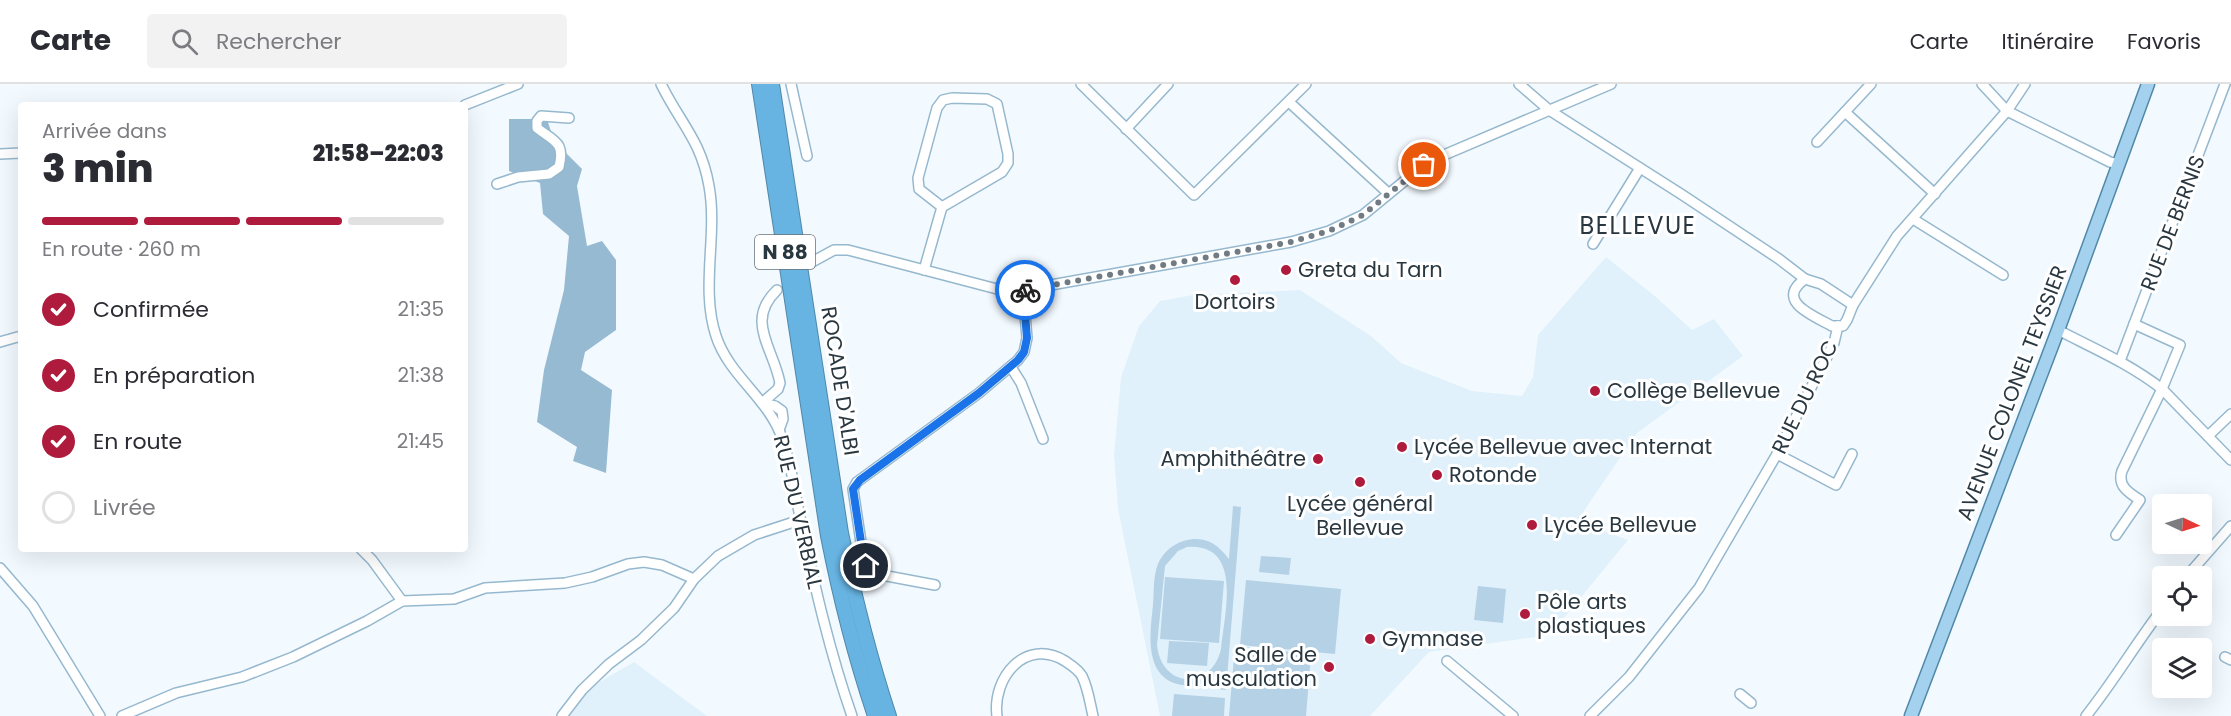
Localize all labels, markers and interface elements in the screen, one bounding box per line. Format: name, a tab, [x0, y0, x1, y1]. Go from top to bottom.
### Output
search box	[147, 14, 567, 68]
text: Carte	[30, 21, 111, 60]
icon: search	[168, 25, 201, 58]
text: Rechercher	[216, 26, 342, 57]
text: Carte	[1910, 27, 1969, 56]
text: Itinéraire	[2002, 27, 2094, 56]
text: Favoris	[2127, 27, 2201, 56]
text: Arrivée dans	[42, 117, 167, 145]
text: 21:58–22:03	[313, 138, 444, 169]
pin	[1398, 139, 1449, 190]
text: 3 min	[42, 141, 154, 196]
icon: bag	[1407, 148, 1440, 181]
street label: RUE DE BERNIS	[2133, 151, 2212, 295]
district label: BELLEVUE	[1580, 209, 1696, 242]
text: En route · 260 m	[42, 235, 201, 263]
road number: N 88	[755, 235, 815, 269]
place label: Greta du Tarn	[1298, 255, 1443, 284]
courier	[995, 260, 1055, 320]
street label: AVENUE COLONEL TEYSSIER	[1949, 261, 2074, 524]
marker: Greta du Tarn	[1279, 263, 1293, 277]
marker: Dortoirs	[1228, 273, 1242, 287]
icon: bike	[1009, 274, 1042, 307]
place label: Dortoirs	[1194, 287, 1276, 316]
icon: check	[42, 293, 75, 326]
text: Confirmée	[93, 294, 209, 325]
text: 21:35	[398, 295, 444, 323]
street label: ROCADE D'ALBI	[814, 304, 867, 457]
street label: RUE DU ROC	[1764, 335, 1845, 459]
icon: check	[42, 359, 75, 392]
text: En préparation	[93, 360, 255, 391]
text: 21:38	[397, 361, 444, 389]
place label: Collège Bellevue	[1607, 376, 1780, 405]
marker: Collège Bellevue	[1588, 384, 1602, 398]
icon: check	[42, 425, 75, 458]
text: En route	[93, 426, 182, 457]
text: 21:45	[397, 427, 444, 455]
street label: RUE DU VERBIAL	[767, 432, 830, 592]
place label: Lycée Bellevue avec Internat	[1414, 432, 1712, 461]
marker: Lycée Bellevue avec Internat	[1395, 440, 1409, 454]
place label: Amphithéâtre	[1161, 444, 1306, 473]
marker: Amphithéâtre	[1311, 452, 1325, 466]
place label: Rotonde	[1449, 460, 1537, 489]
marker: Rotonde	[1430, 468, 1444, 482]
marker: Lycée général Bellevue	[1353, 475, 1367, 489]
place label: Lycée général Bellevue	[1287, 489, 1433, 542]
text: Livrée	[93, 492, 156, 523]
north arrow	[2152, 494, 2212, 554]
map controls	[2152, 494, 2212, 698]
place label: Lycée Bellevue	[1544, 510, 1697, 539]
marker: Lycée Bellevue	[1525, 518, 1539, 532]
pin	[840, 540, 891, 591]
icon: home	[849, 549, 882, 582]
button: locate	[2152, 566, 2212, 626]
place label: Pôle arts plastiques	[1537, 587, 1646, 640]
marker: Pôle arts plastiques	[1518, 607, 1532, 621]
place label: Gymnase	[1382, 624, 1483, 653]
marker: Gymnase	[1363, 632, 1377, 646]
button: layers	[2152, 638, 2212, 698]
place label: Salle de musculation	[1186, 640, 1317, 693]
marker: Salle de musculation	[1322, 660, 1336, 674]

